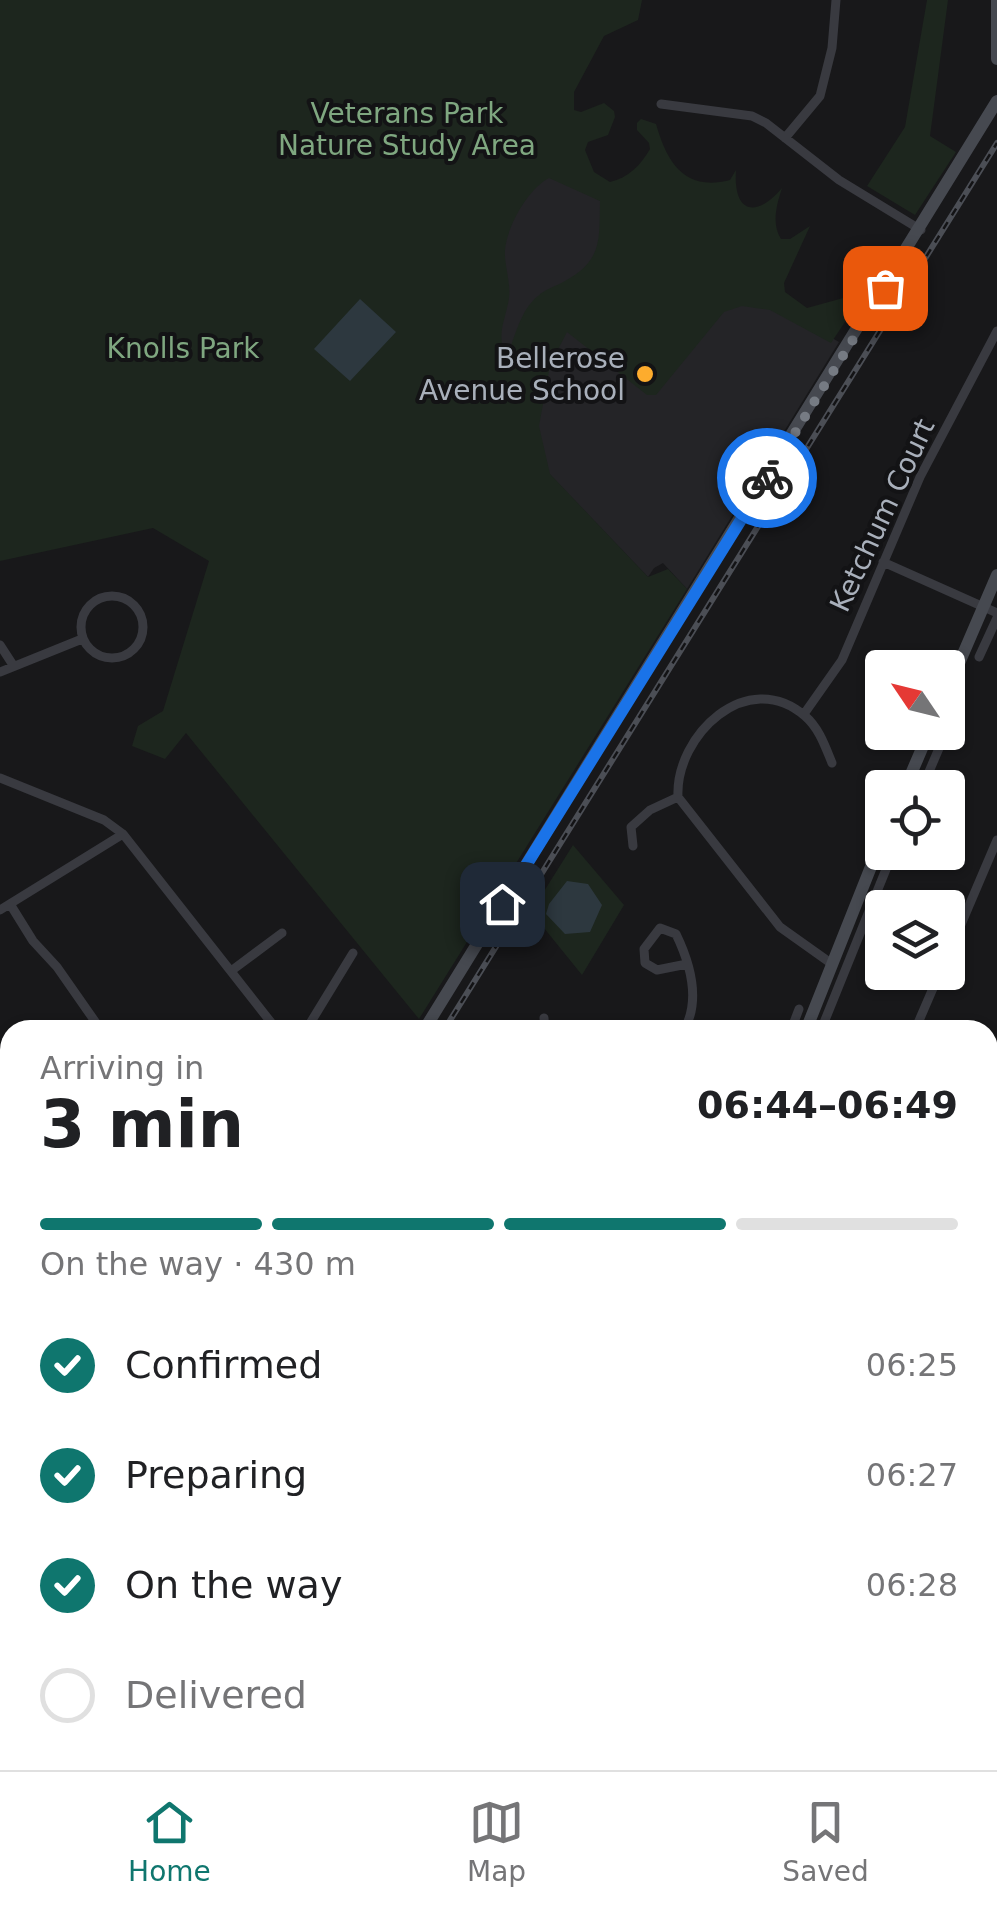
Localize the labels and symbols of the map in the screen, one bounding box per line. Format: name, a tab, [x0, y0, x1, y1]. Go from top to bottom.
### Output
park label: Veterans Park Nature Study Area	[278, 97, 536, 162]
pin	[843, 246, 928, 331]
park label: Knolls Park	[107, 332, 260, 365]
place label: Bellerose Avenue School	[419, 342, 625, 407]
marker: Bellerose Avenue School	[634, 363, 656, 385]
street label: Ketchum Court	[823, 413, 942, 617]
courier	[717, 428, 817, 528]
north arrow	[865, 650, 965, 750]
pin	[460, 862, 545, 947]

